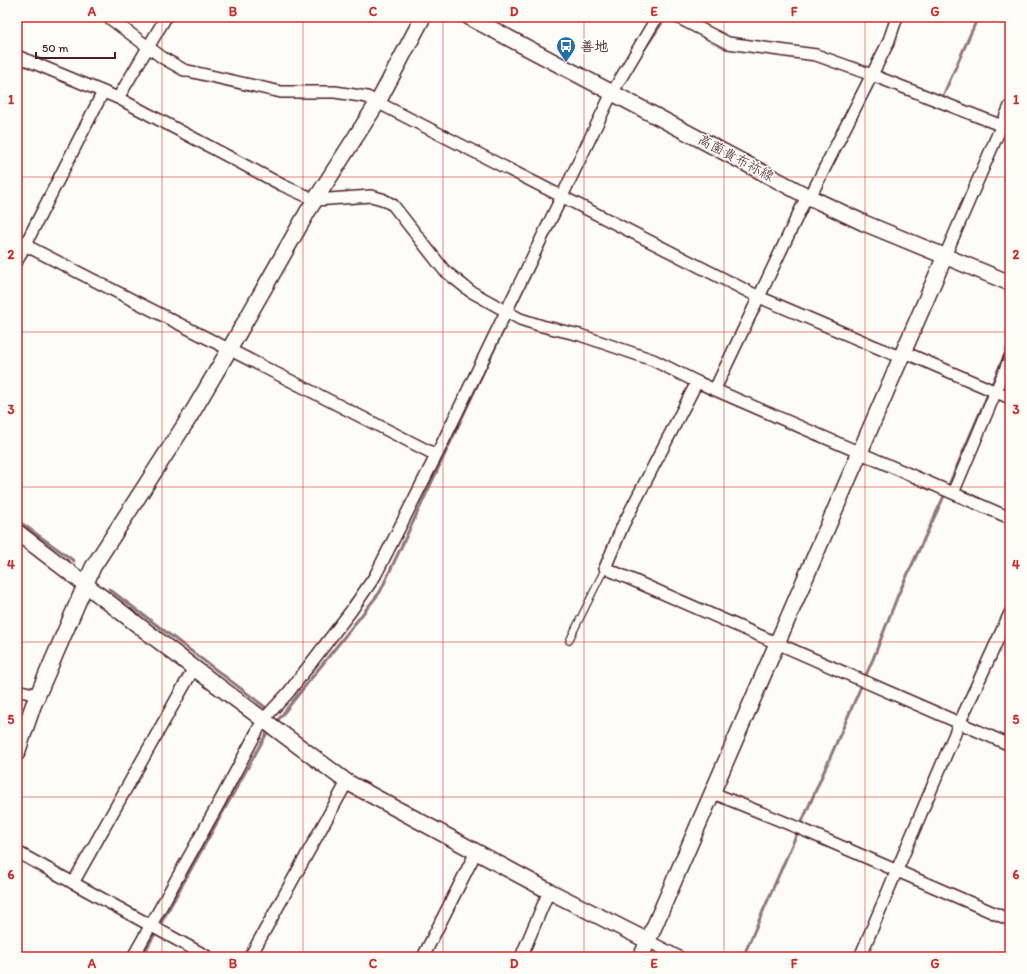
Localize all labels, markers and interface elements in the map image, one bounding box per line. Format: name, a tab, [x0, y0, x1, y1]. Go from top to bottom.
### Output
text: A	[87, 4, 97, 19]
text: B	[229, 4, 238, 19]
text: C	[369, 4, 378, 19]
text: D	[510, 4, 519, 19]
text: E	[650, 4, 658, 19]
text: F	[791, 4, 798, 19]
text: G	[931, 4, 940, 19]
scale bar	[36, 34, 115, 60]
bus stop icon: 善地	[555, 35, 577, 63]
place label: 善地	[580, 38, 608, 55]
text: 50 m	[42, 41, 68, 55]
text: 1	[8, 92, 14, 107]
text: 1	[1013, 92, 1019, 107]
street label: 高薗貴布祢線	[695, 131, 777, 185]
text: 2	[8, 247, 15, 262]
text: 2	[1013, 247, 1020, 262]
text: 3	[7, 402, 15, 417]
text: 3	[1012, 402, 1020, 417]
text: 4	[7, 557, 15, 572]
text: 4	[1012, 557, 1020, 572]
text: 5	[8, 712, 15, 727]
text: 5	[1013, 712, 1020, 727]
text: 6	[8, 867, 15, 882]
text: 6	[1013, 867, 1020, 882]
text: A	[87, 956, 97, 971]
text: B	[229, 956, 238, 971]
text: C	[369, 956, 378, 971]
text: D	[510, 956, 519, 971]
text: E	[650, 956, 658, 971]
text: F	[791, 956, 798, 971]
text: G	[931, 956, 940, 971]

